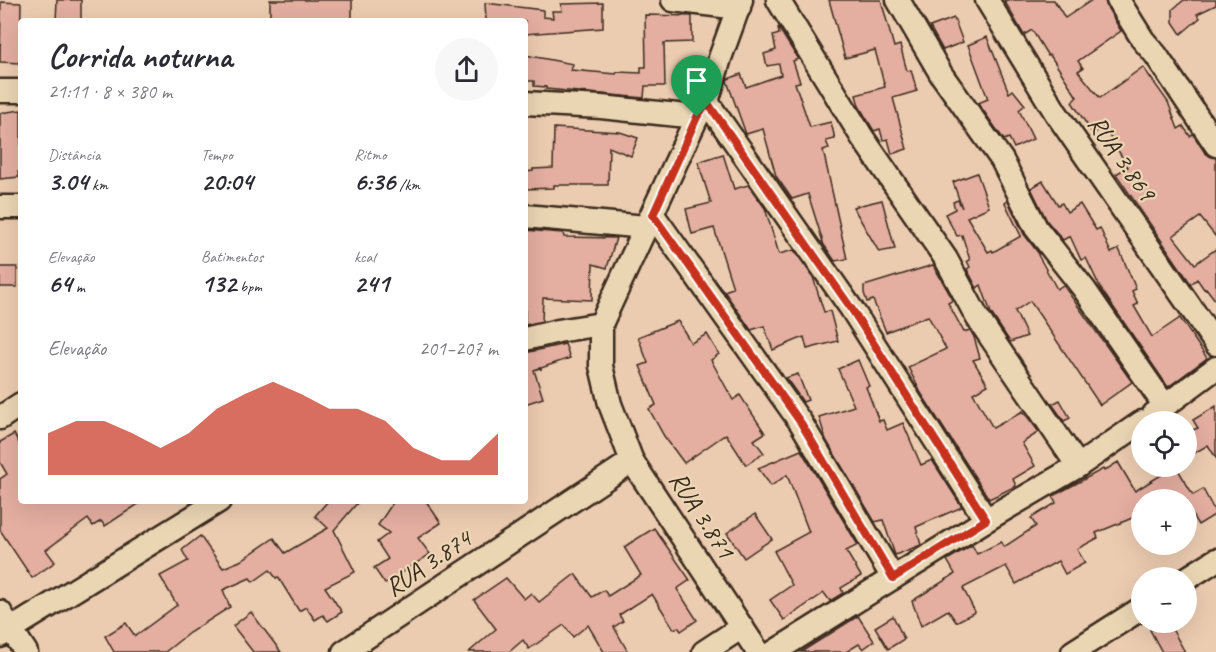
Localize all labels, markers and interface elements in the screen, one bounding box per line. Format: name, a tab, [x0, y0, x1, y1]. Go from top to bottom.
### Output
text: Corrida noturna	[48, 35, 232, 77]
button: share	[435, 38, 498, 101]
pin	[671, 55, 722, 117]
icon: arrive	[680, 64, 713, 97]
text: 21:11 · 8 × 380 m	[48, 79, 172, 104]
street label: RUA 3.869	[1081, 109, 1165, 209]
text: Distância	[48, 145, 100, 165]
text: Tempo	[201, 145, 233, 165]
text: Ritmo	[354, 145, 386, 165]
text: 3.04	[48, 165, 88, 198]
text: 20:04	[201, 165, 253, 198]
text: 6:36	[354, 165, 395, 198]
text: km	[88, 175, 108, 195]
text: /km	[395, 175, 420, 195]
text: Elevação	[48, 247, 94, 267]
text: Batimentos	[201, 247, 263, 267]
text: kcal	[354, 247, 375, 267]
text: 64	[48, 267, 72, 300]
text: 132	[201, 267, 236, 300]
text: 241	[354, 267, 389, 300]
text: m	[72, 277, 85, 297]
text: bpm	[236, 277, 262, 297]
text: Elevação	[48, 336, 106, 361]
text: 201–207 m	[419, 336, 498, 361]
map controls	[1131, 411, 1197, 633]
button: locate	[1131, 411, 1197, 477]
street label: RUA 3.871	[662, 465, 743, 566]
button: +	[1131, 489, 1197, 555]
street label: RUA 3.874	[378, 521, 479, 604]
button: −	[1131, 567, 1197, 633]

